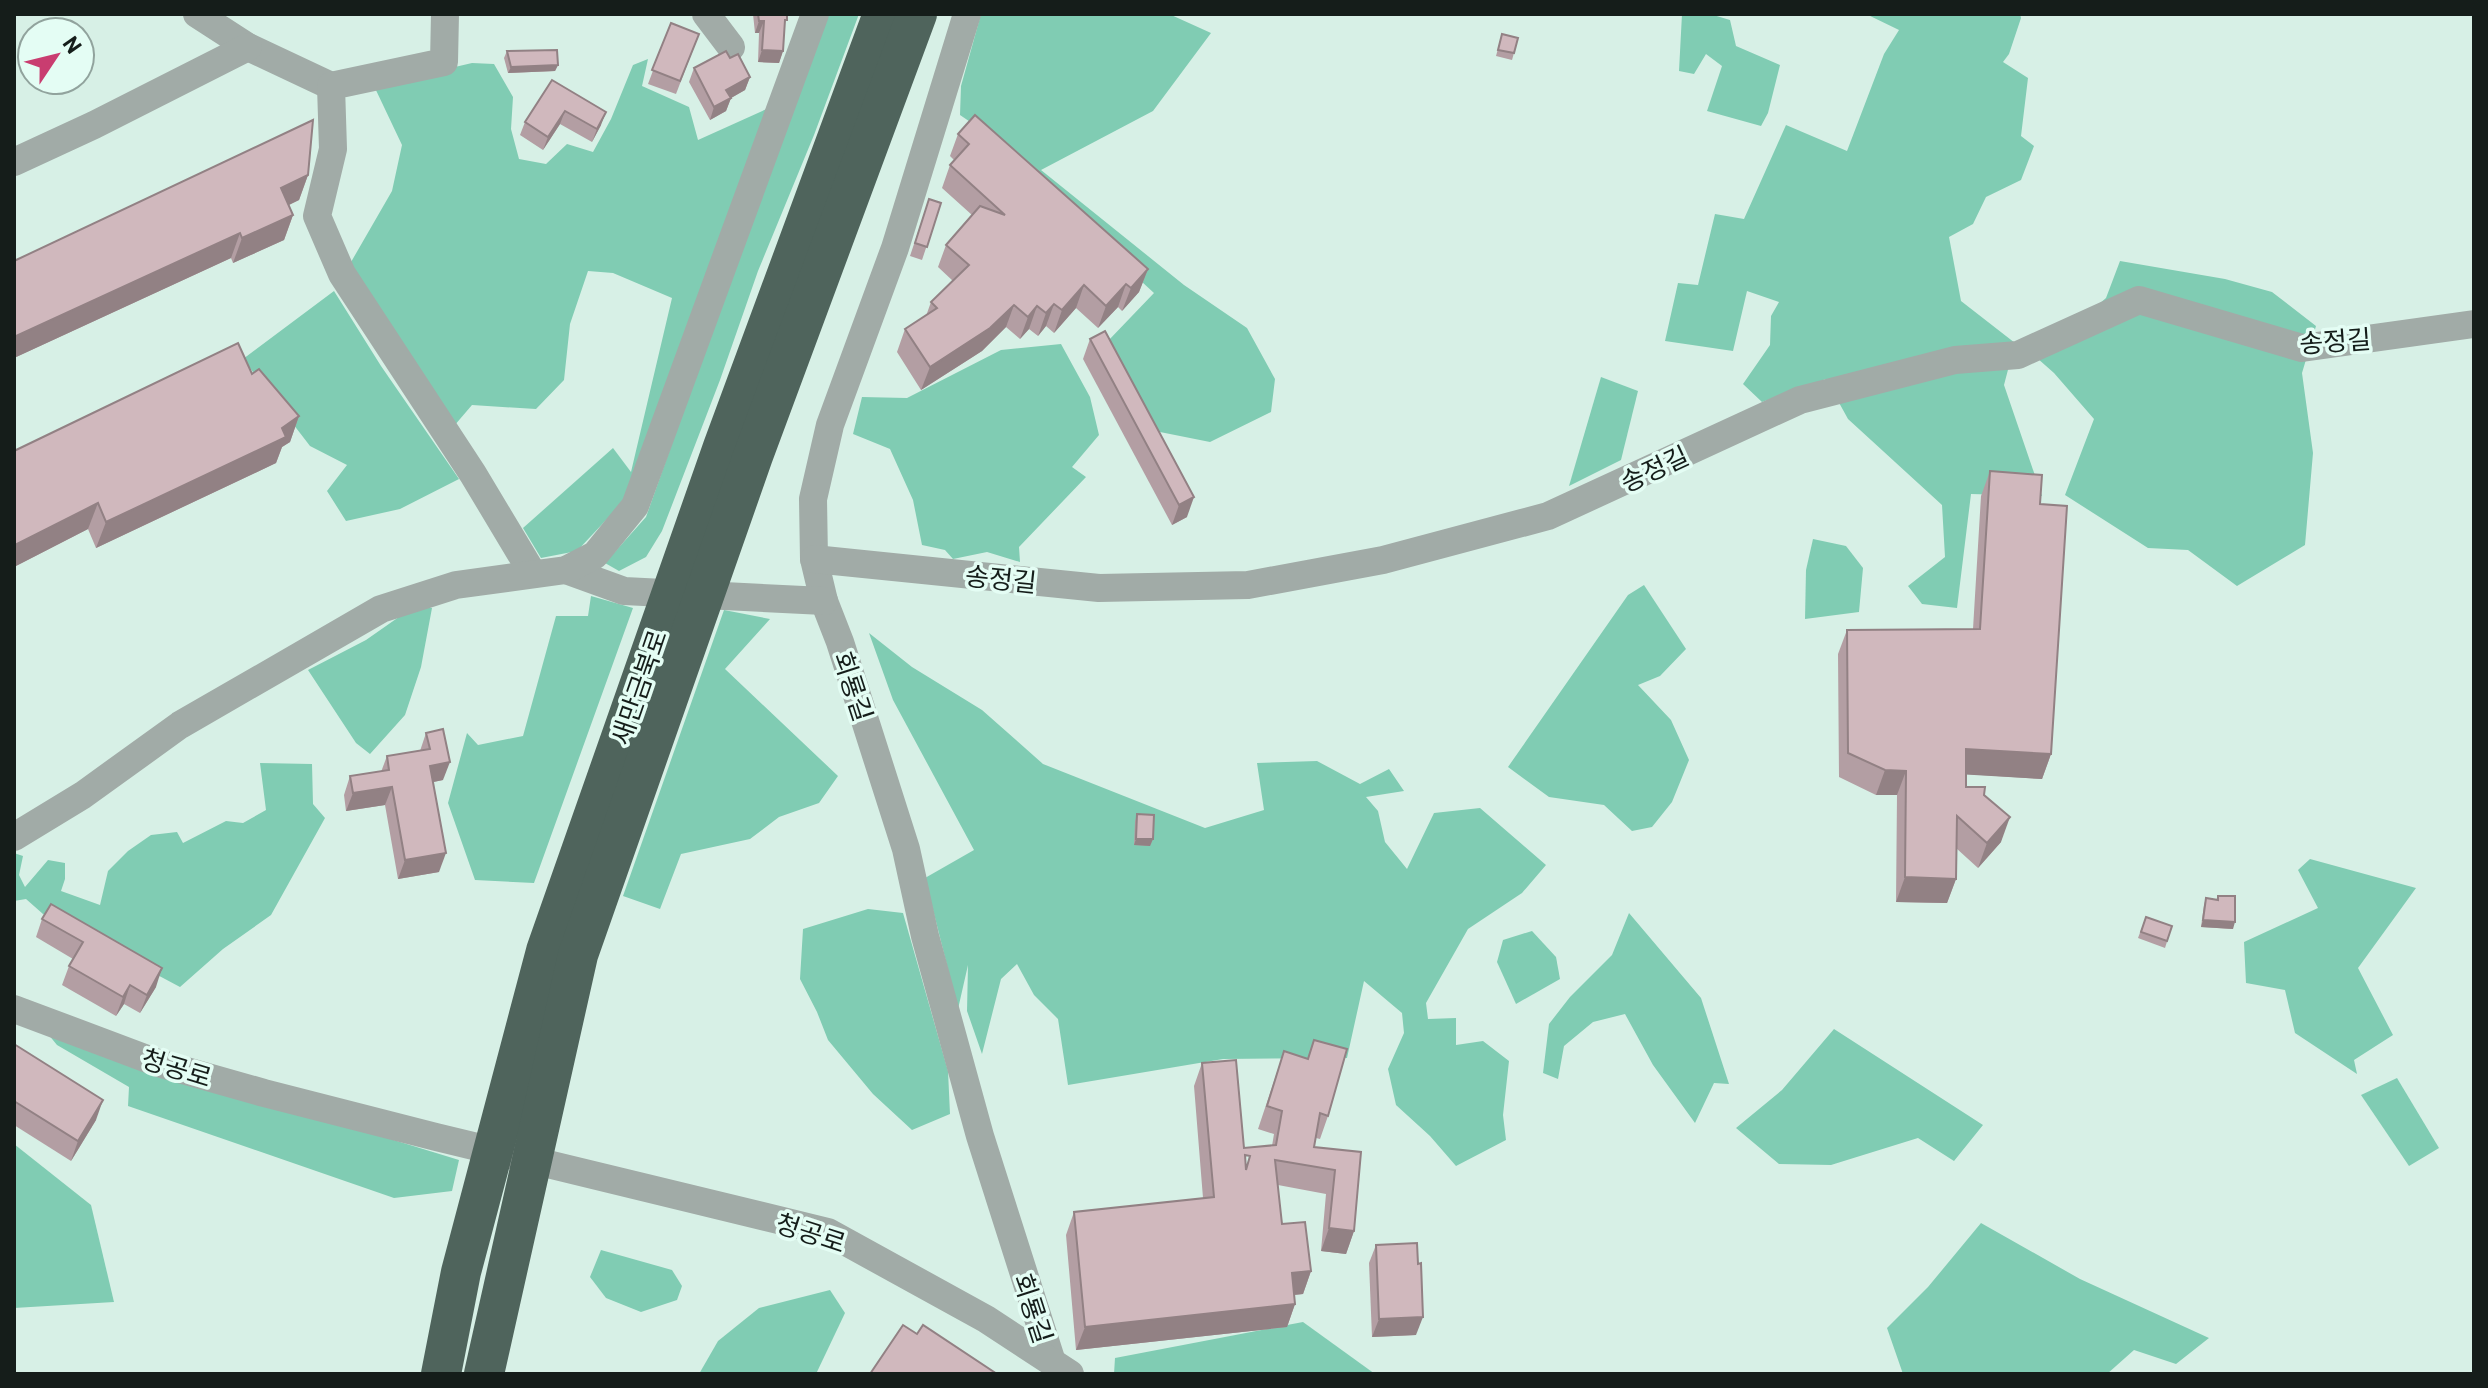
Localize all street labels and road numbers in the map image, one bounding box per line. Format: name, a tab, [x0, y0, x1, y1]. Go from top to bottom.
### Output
street label: 송정길	[2298, 322, 2372, 358]
street label: 송정길	[1615, 439, 1693, 497]
street label: 송정길	[964, 559, 1038, 597]
street label: 새만금북로	[604, 625, 672, 749]
street label: 회룡길	[828, 647, 880, 725]
street label: 청공로	[138, 1042, 216, 1092]
street label: 청공로	[772, 1206, 850, 1258]
street label: 회룡길	[1008, 1269, 1060, 1347]

